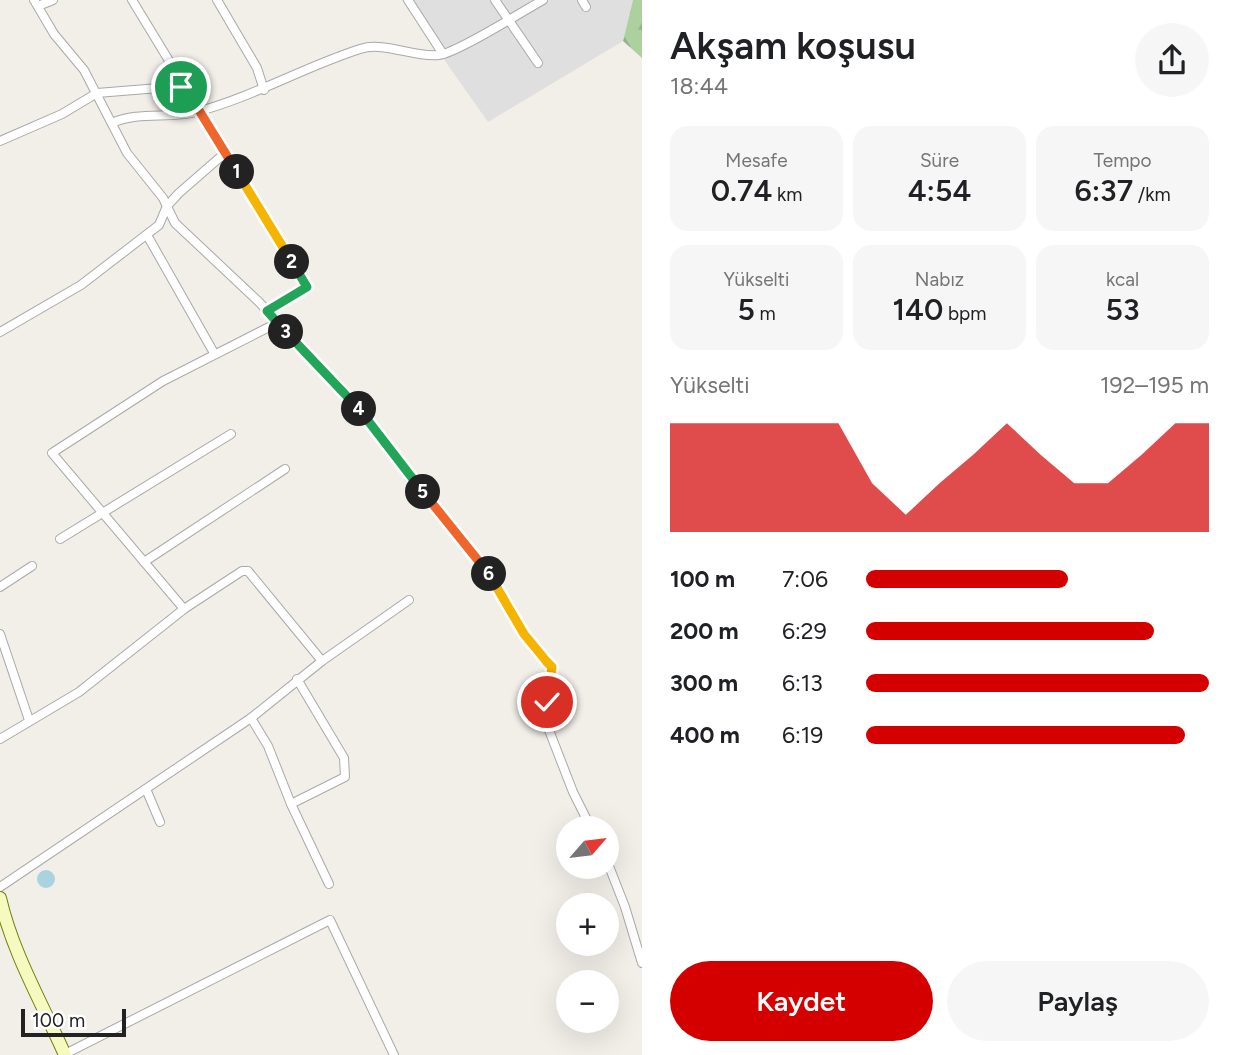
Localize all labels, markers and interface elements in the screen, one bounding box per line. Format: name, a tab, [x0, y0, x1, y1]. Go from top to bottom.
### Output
text: Akşam koşusu	[670, 23, 916, 69]
button: share	[1135, 23, 1209, 97]
pin	[151, 57, 211, 117]
icon: arrive	[162, 68, 200, 106]
text: 18:44	[670, 72, 728, 100]
text: Mesafe	[725, 149, 788, 172]
text: Süre	[920, 149, 959, 172]
text: Tempo	[1093, 149, 1152, 172]
pin: 1	[219, 154, 254, 190]
text: 1	[232, 160, 241, 183]
text: 0.74	[711, 172, 772, 209]
text: 4:54	[908, 172, 971, 209]
text: 6:37	[1074, 172, 1133, 209]
text: km	[772, 183, 802, 206]
text: /km	[1133, 183, 1171, 206]
pin: 2	[274, 244, 310, 280]
text: 2	[286, 250, 297, 273]
text: Yükselti	[724, 268, 789, 291]
text: Nabız	[915, 268, 964, 291]
text: kcal	[1106, 268, 1139, 291]
text: 5	[737, 291, 755, 328]
text: 140	[893, 291, 943, 328]
text: 53	[1106, 291, 1139, 328]
text: m	[755, 302, 776, 325]
text: bpm	[943, 302, 987, 325]
pin: 3	[268, 314, 304, 350]
text: 3	[280, 320, 291, 343]
text: Yükselti	[670, 371, 750, 399]
text: 192–195 m	[1100, 371, 1209, 399]
pin: 4	[342, 392, 376, 426]
text: 4	[352, 397, 365, 420]
pin: 5	[406, 475, 440, 510]
text: 5	[417, 480, 428, 503]
pin: 6	[472, 556, 506, 592]
text: 6	[483, 562, 494, 585]
text: 100 m	[670, 565, 735, 593]
text: 7:06	[782, 565, 828, 593]
text: 200 m	[670, 617, 739, 645]
text: 6:29	[782, 617, 827, 645]
text: 300 m	[670, 669, 738, 697]
text: 6:13	[782, 669, 823, 697]
pin	[517, 672, 577, 732]
icon: check	[528, 683, 566, 721]
text: 400 m	[670, 721, 740, 749]
text: 6:19	[782, 721, 823, 749]
north arrow	[556, 816, 620, 878]
map controls	[556, 816, 619, 1033]
button: +	[556, 893, 619, 956]
button: Kaydet	[670, 961, 933, 1041]
button: Paylaş	[947, 961, 1209, 1041]
button: −	[556, 970, 619, 1033]
scale bar	[21, 1006, 126, 1038]
text: 100 m	[32, 1009, 85, 1032]

